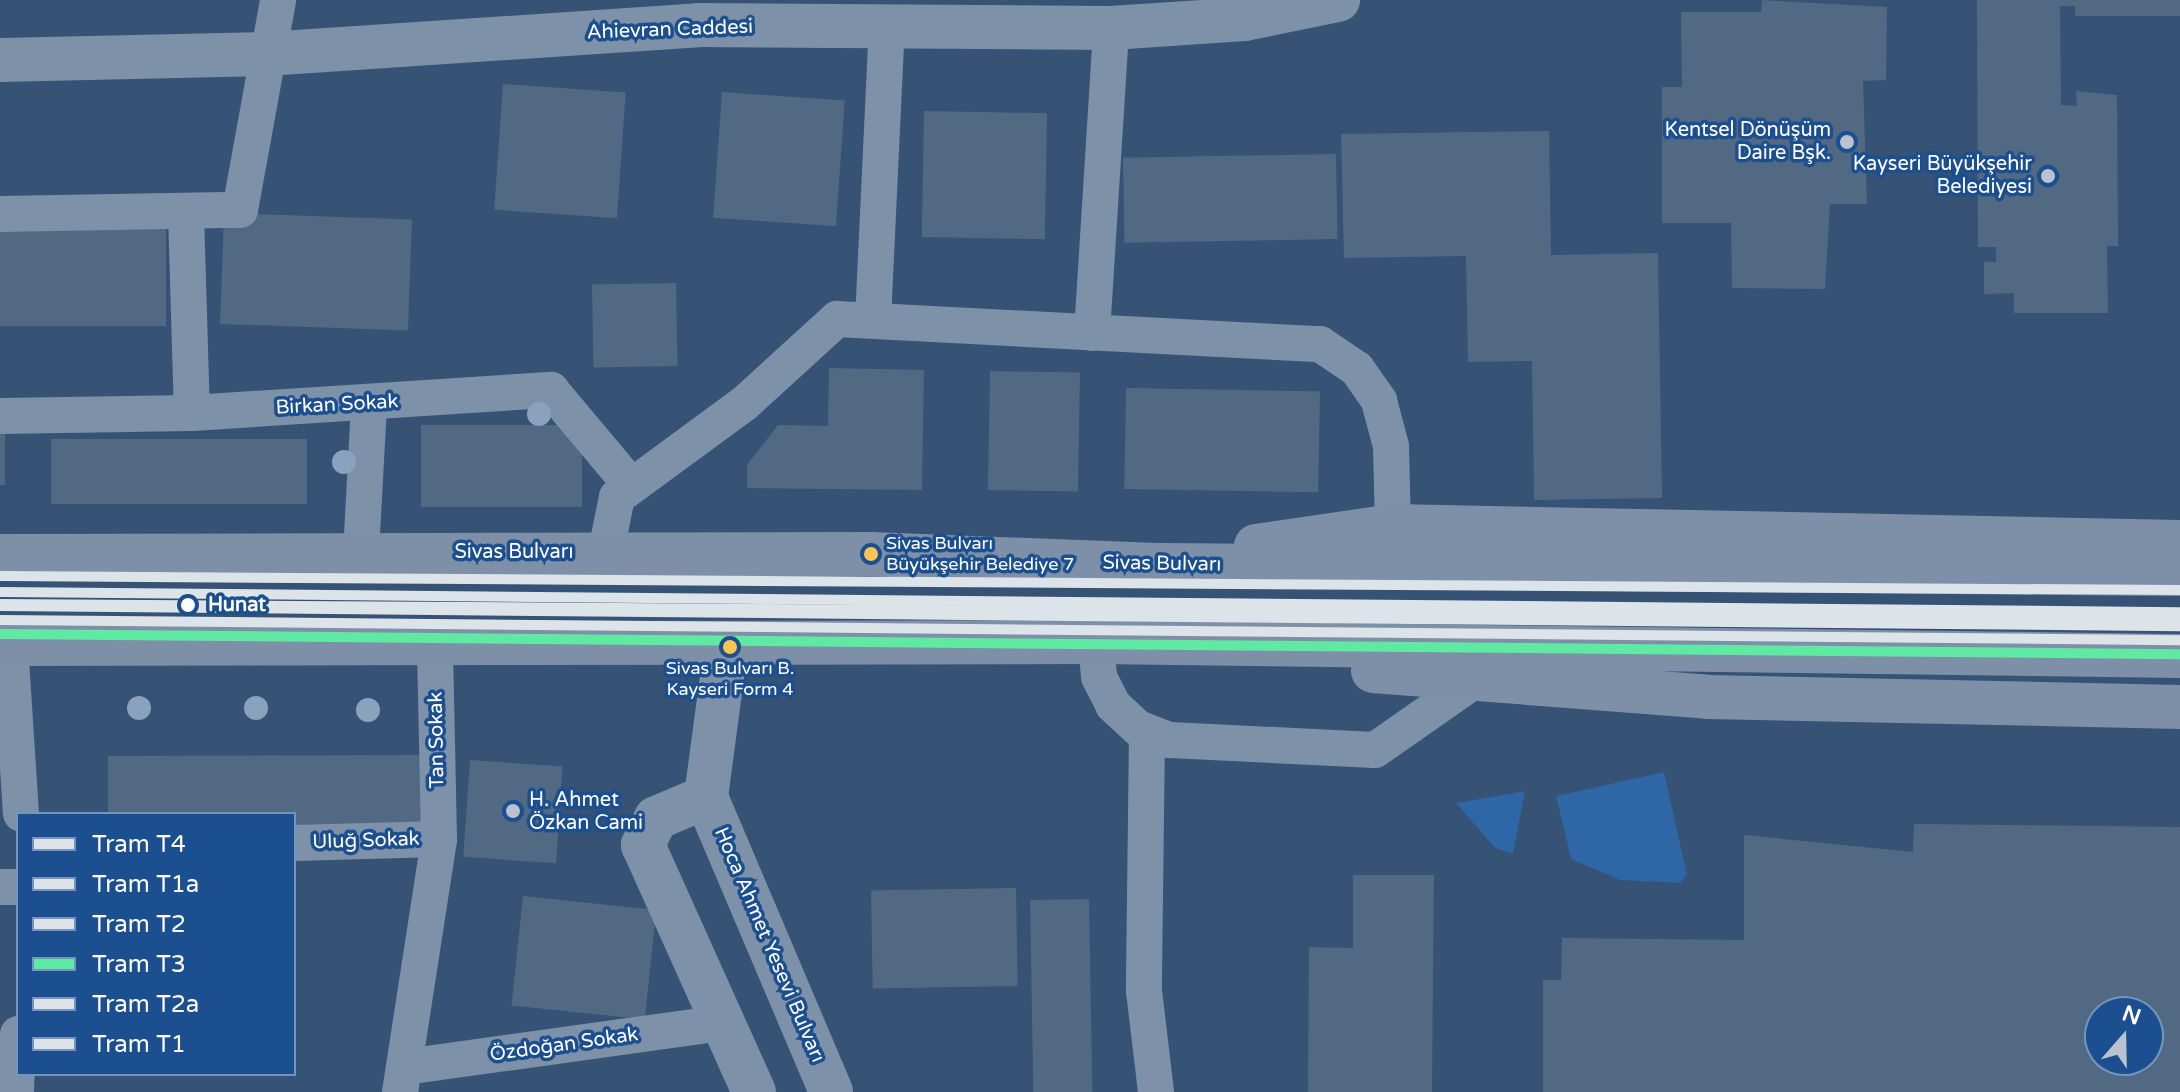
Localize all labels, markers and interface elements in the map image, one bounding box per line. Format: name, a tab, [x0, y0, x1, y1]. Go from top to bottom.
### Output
street label: Ahievran Caddesi	[586, 15, 754, 45]
place label: Kentsel Dönüşüm Daire Bşk.	[1664, 118, 1831, 165]
marker: Kentsel Dönüşüm Daire Bşk.	[1838, 133, 1856, 151]
place label: Kayseri Büyükşehir Belediyesi	[1853, 152, 2032, 199]
marker: Kayseri Büyükşehir Belediyesi	[2039, 167, 2057, 185]
street label: Birkan Sokak	[275, 390, 399, 420]
place label: Sivas Bulvarı Büyükşehir Belediye 7	[886, 533, 1074, 576]
street label: Sivas Bulvarı	[455, 540, 573, 564]
marker: Sivas Bulvarı Büyükşehir Belediye 7	[863, 546, 879, 562]
street label: Sivas Bulvarı	[1102, 551, 1222, 577]
marker: Hunat	[175, 592, 201, 618]
place label: Hunat	[208, 593, 266, 617]
marker: Sivas Bulvarı B. Kayseri Form 4	[722, 639, 738, 655]
place label: Sivas Bulvarı B. Kayseri Form 4	[666, 658, 794, 700]
street label: Tan Sokak	[424, 692, 450, 788]
place label: H. Ahmet Özkan Cami	[529, 788, 643, 835]
marker: H. Ahmet Özkan Cami	[504, 802, 522, 820]
legend	[16, 812, 296, 1076]
street label: Hoca Ahmet Yesevi Bulvarı	[709, 824, 829, 1066]
street label: Uluğ Sokak	[312, 827, 420, 855]
text: Tram T4	[92, 830, 186, 859]
text: Tram T1a	[92, 870, 199, 899]
text: Tram T2	[92, 910, 186, 939]
text: Tram T3	[92, 950, 186, 979]
text: Tram T2a	[92, 990, 199, 1019]
north arrow	[2084, 996, 2164, 1076]
text: N	[2119, 1000, 2144, 1031]
street label: Özdoğan Sokak	[488, 1023, 640, 1067]
text: Tram T1	[92, 1030, 186, 1059]

